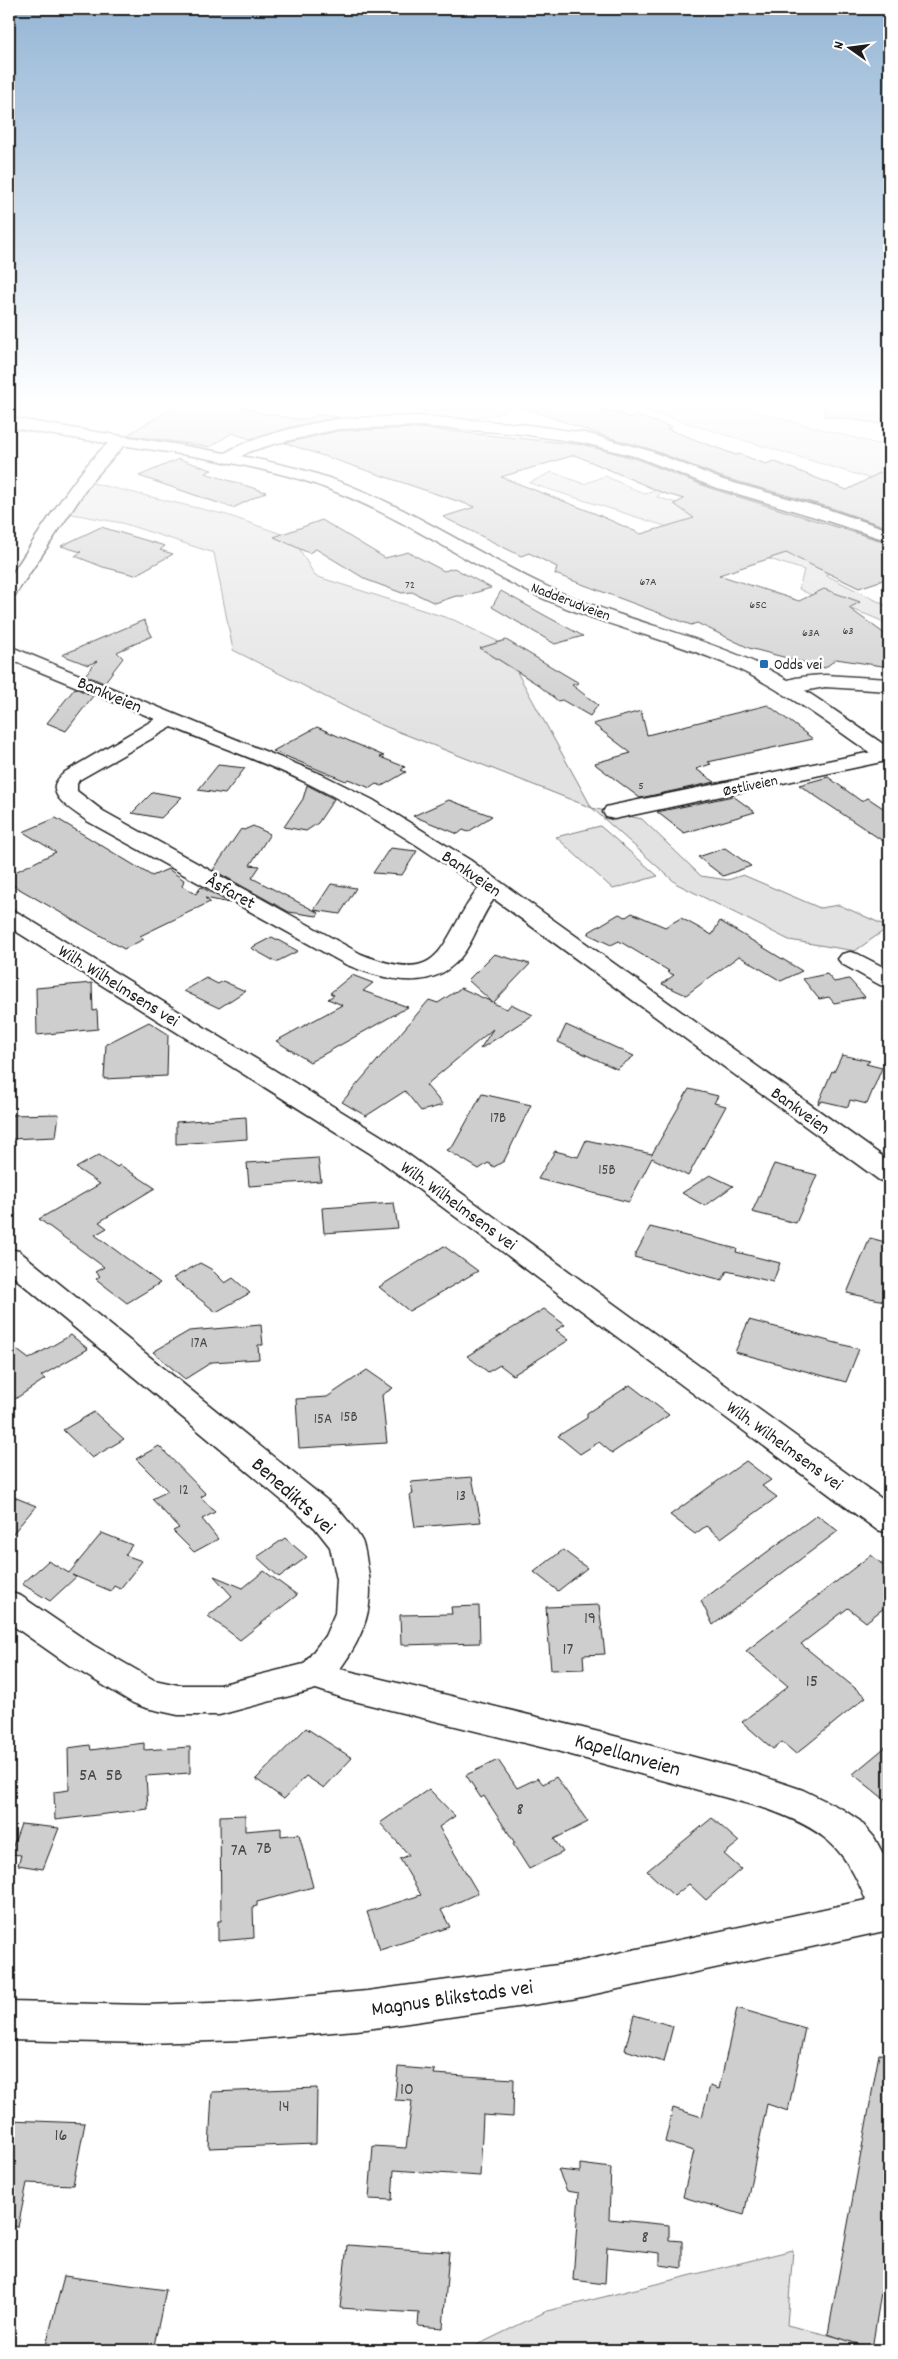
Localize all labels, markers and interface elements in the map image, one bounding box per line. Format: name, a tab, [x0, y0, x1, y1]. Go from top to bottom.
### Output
north arrow	[826, 22, 876, 72]
text: N	[829, 39, 850, 51]
house number: 67A	[639, 574, 657, 591]
house number: 72	[405, 577, 415, 594]
street label: Nadderudveien	[527, 578, 613, 628]
house number: 65C	[749, 597, 767, 614]
house number: 63	[842, 623, 854, 640]
house number: 63A	[802, 625, 820, 642]
place label: Odds vei	[774, 655, 822, 677]
marker: Odds vei	[758, 658, 770, 670]
street label: Bankveien	[73, 672, 145, 721]
street label: Østliveien	[721, 770, 780, 803]
house number: 5	[638, 778, 644, 795]
street label: Bankveien	[436, 845, 505, 905]
street label: Åsfaret	[201, 869, 259, 917]
street label: Wilh. Wilhelmsens vei	[52, 940, 183, 1034]
street label: Bankveien	[765, 1082, 834, 1142]
house number: 17B	[490, 1108, 506, 1130]
street label: Wilh. Wilhelmsens vei	[394, 1156, 521, 1258]
house number: 15B	[598, 1160, 616, 1182]
house number: 17A	[190, 1333, 208, 1355]
street label: Wilh. Wilhelmsens vei	[720, 1396, 847, 1498]
house number: 15B	[340, 1407, 358, 1429]
house number: 15A	[314, 1409, 332, 1431]
street label: Benedikts vei	[243, 1451, 341, 1543]
house number: 12	[179, 1480, 189, 1502]
house number: 13	[456, 1486, 466, 1508]
house number: 19	[584, 1607, 596, 1632]
house number: 17	[563, 1638, 574, 1663]
house number: 15	[806, 1670, 818, 1695]
street label: Kapellanveien	[571, 1727, 684, 1786]
house number: 5A	[79, 1764, 97, 1789]
house number: 5B	[106, 1764, 122, 1789]
house number: 8	[516, 1798, 524, 1823]
house number: 7B	[256, 1837, 272, 1862]
house number: 7A	[231, 1839, 248, 1864]
street label: Magnus Blikstads vei	[370, 1974, 535, 2026]
house number: 10	[400, 2078, 414, 2103]
house number: 14	[278, 2095, 290, 2120]
house number: 16	[55, 2124, 67, 2149]
house number: 8	[641, 2226, 649, 2251]

